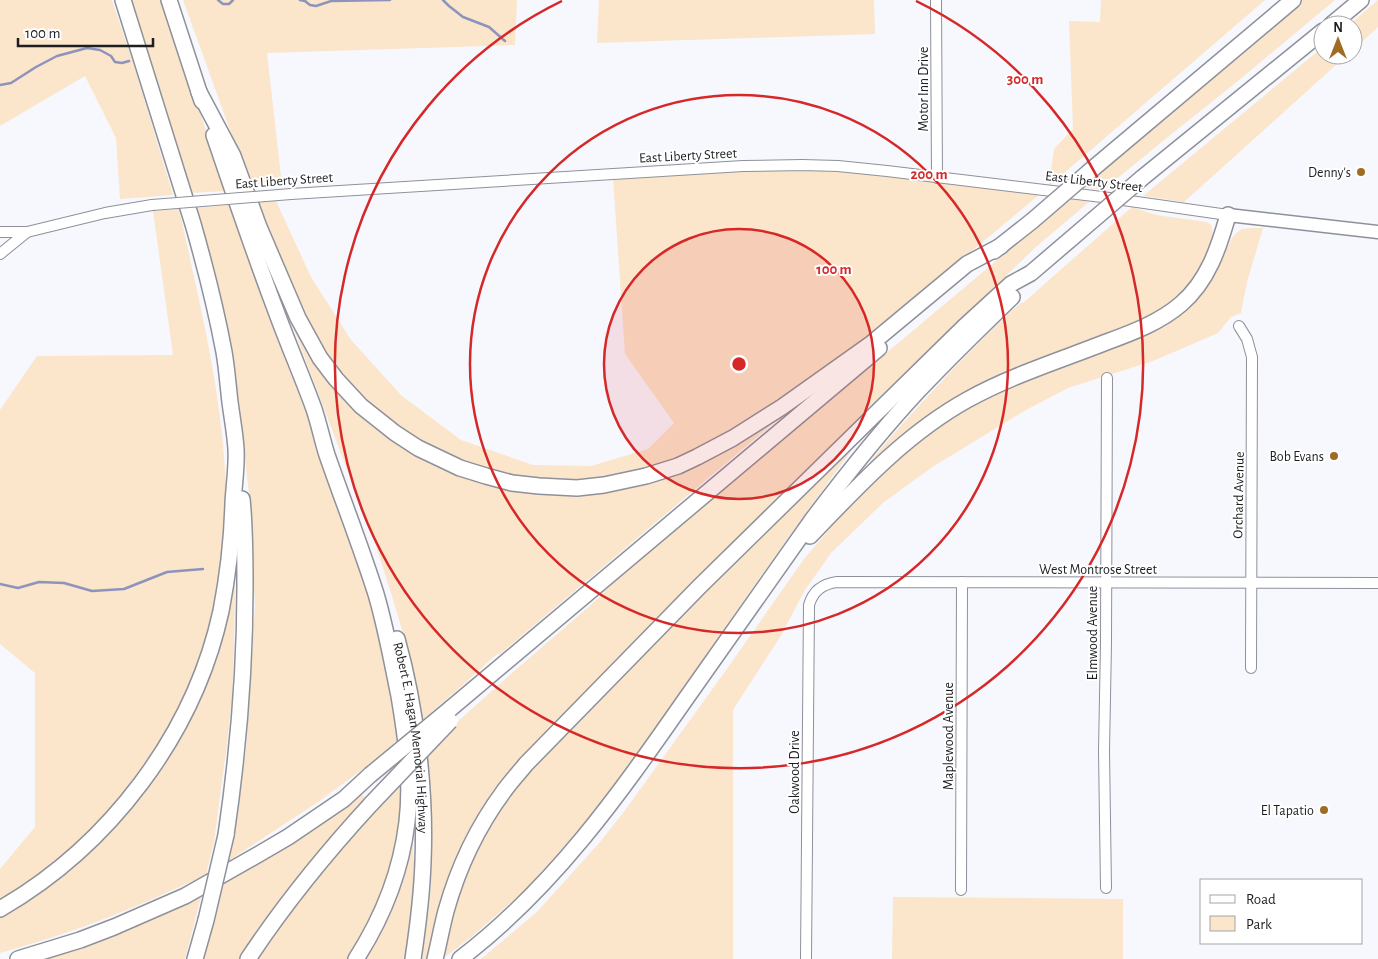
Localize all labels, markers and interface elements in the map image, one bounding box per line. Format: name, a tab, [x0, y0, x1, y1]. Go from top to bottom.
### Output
scale bar	[18, 15, 152, 47]
north arrow	[1313, 15, 1363, 65]
text: N	[1333, 21, 1343, 35]
text: 100 m	[25, 26, 60, 41]
street label: Motor Inn Drive	[917, 47, 931, 131]
text: 300 m	[1007, 72, 1043, 87]
street label: East Liberty Street	[639, 146, 738, 166]
place label: Denny's	[1308, 166, 1351, 180]
marker: Denny's	[1355, 166, 1367, 178]
text: 200 m	[910, 167, 948, 182]
street label: East Liberty Street	[1044, 169, 1144, 195]
street label: East Liberty Street	[235, 171, 334, 191]
text: 100 m	[816, 262, 852, 277]
centre of rings	[730, 355, 748, 373]
place label: Bob Evans	[1269, 450, 1324, 464]
marker: Bob Evans	[1328, 450, 1340, 462]
street label: Orchard Avenue	[1231, 451, 1247, 539]
street label: West Montrose Street	[1039, 563, 1157, 577]
street label: Elmwood Avenue	[1086, 586, 1100, 680]
street label: Robert E. Hagan Memorial Highway	[390, 641, 430, 833]
street label: Maplewood Avenue	[942, 682, 956, 790]
street label: Oakwood Drive	[788, 730, 802, 814]
place label: El Tapatio	[1261, 804, 1314, 818]
marker: El Tapatio	[1318, 804, 1330, 816]
legend	[1200, 879, 1363, 944]
text: Road	[1246, 892, 1276, 907]
text: Park	[1246, 917, 1272, 932]

